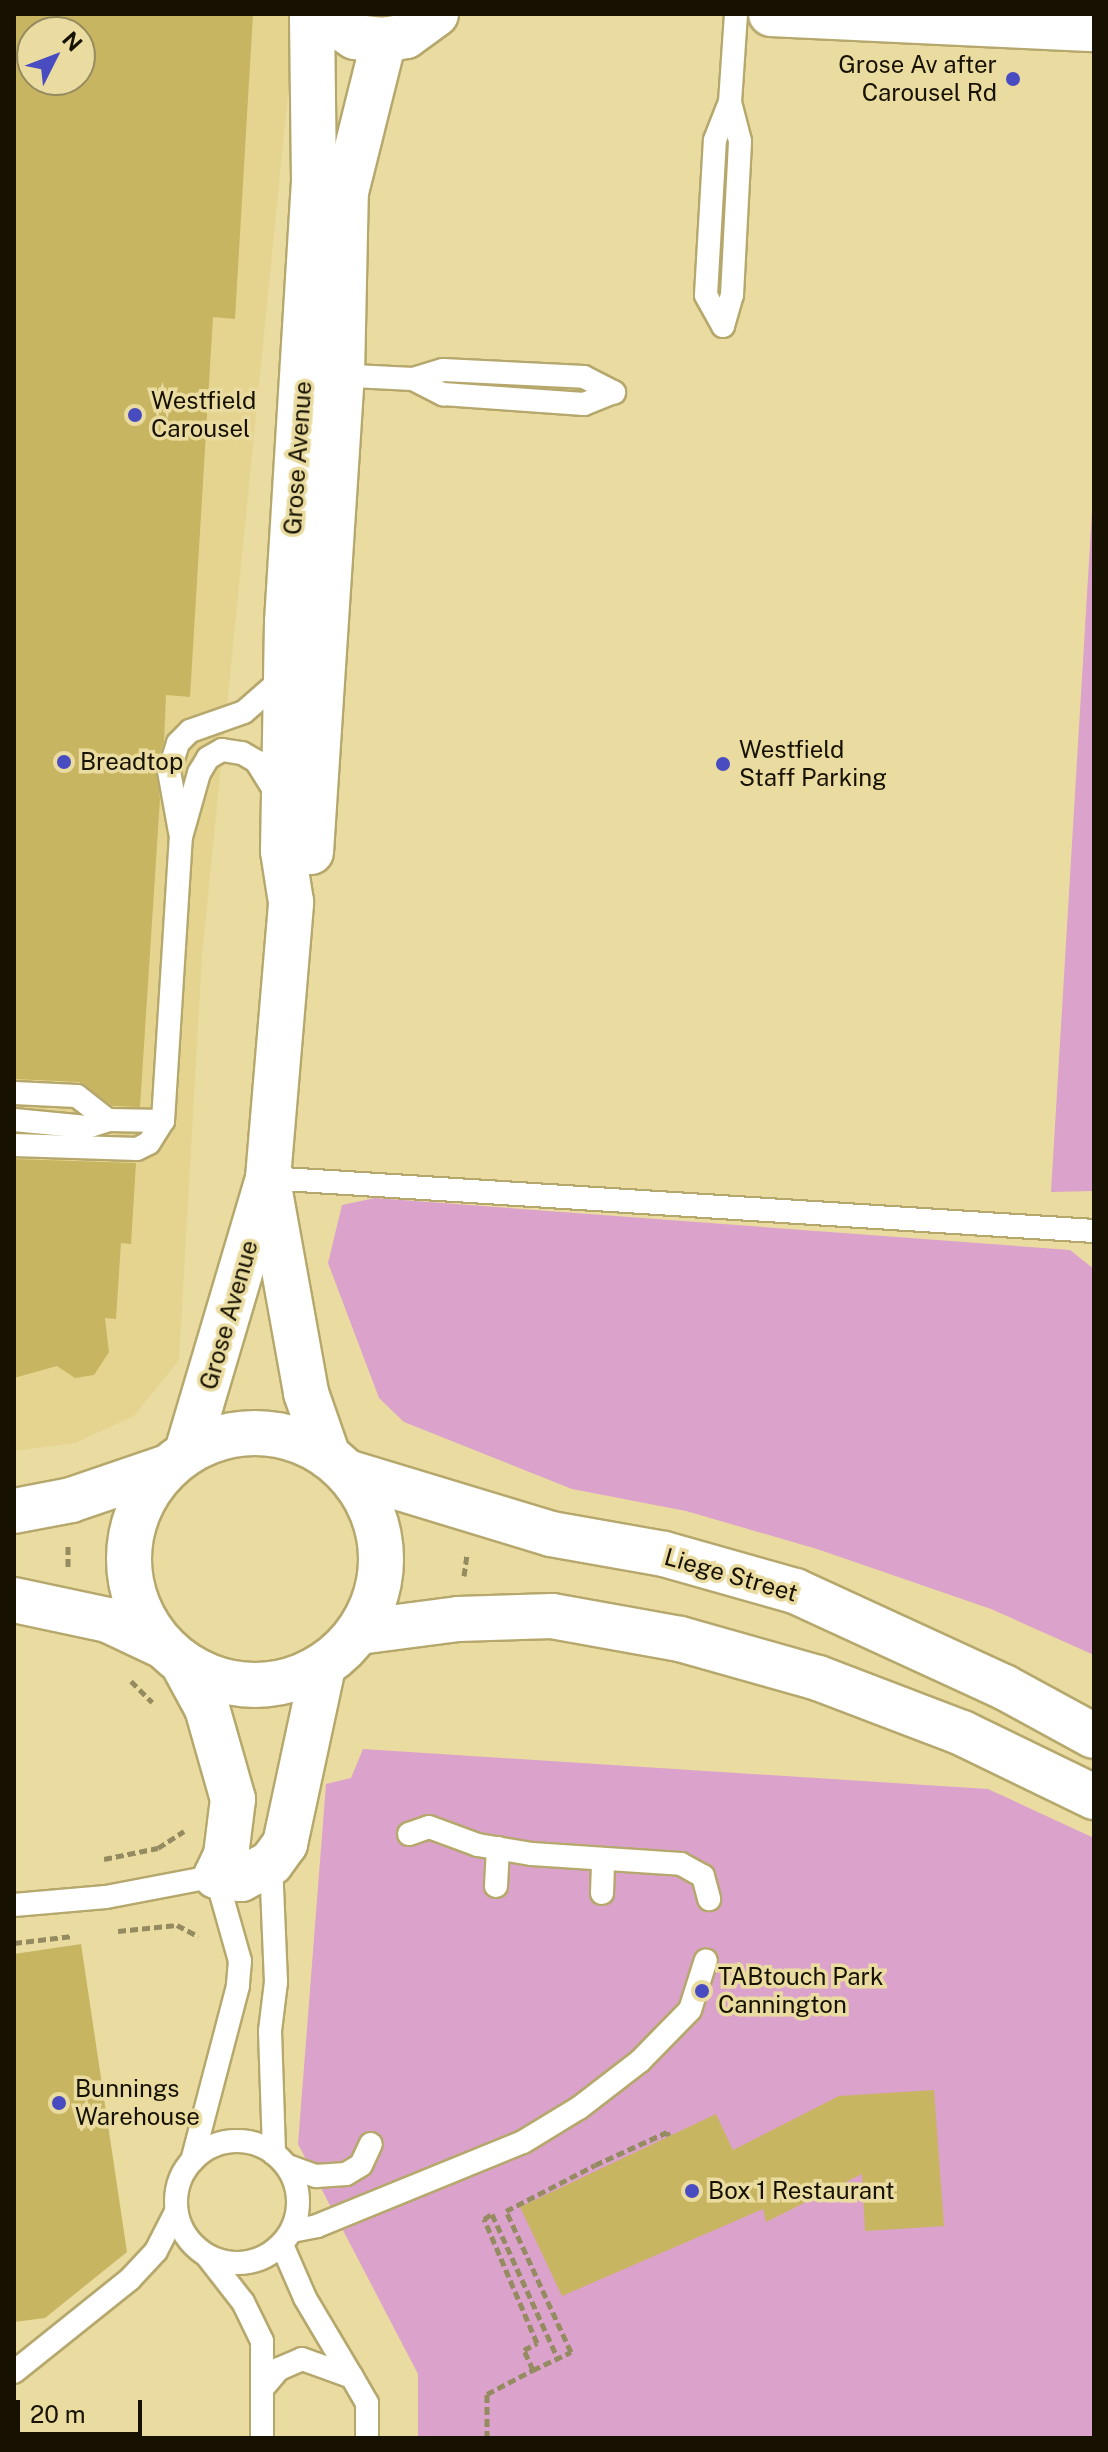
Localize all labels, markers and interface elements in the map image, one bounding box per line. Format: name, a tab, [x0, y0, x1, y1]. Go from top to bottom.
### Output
north arrow	[16, 16, 96, 96]
text: N	[57, 26, 88, 56]
place label: Grose Av after Carousel Rd	[838, 51, 997, 107]
marker: Grose Av after Carousel Rd	[1004, 70, 1022, 88]
street label: Grose Avenue	[278, 380, 318, 536]
place label: Westfield Carousel	[151, 387, 256, 443]
marker: Westfield Carousel	[126, 406, 144, 424]
place label: Westfield Staff Parking	[739, 736, 887, 792]
place label: Breadtop	[80, 748, 183, 776]
marker: Breadtop	[55, 753, 73, 771]
marker: Westfield Staff Parking	[714, 755, 732, 773]
street label: Grose Avenue	[194, 1237, 264, 1393]
street label: Liege Street	[661, 1542, 801, 1608]
place label: TABtouch Park Cannington	[718, 1963, 883, 2019]
marker: TABtouch Park Cannington	[693, 1982, 711, 2000]
place label: Bunnings Warehouse	[75, 2075, 200, 2131]
marker: Bunnings Warehouse	[50, 2094, 68, 2112]
place label: Box 1 Restaurant	[708, 2177, 895, 2205]
marker: Box 1 Restaurant	[683, 2182, 701, 2200]
scale bar	[20, 2384, 146, 2434]
text: 20 m	[30, 2400, 86, 2428]

